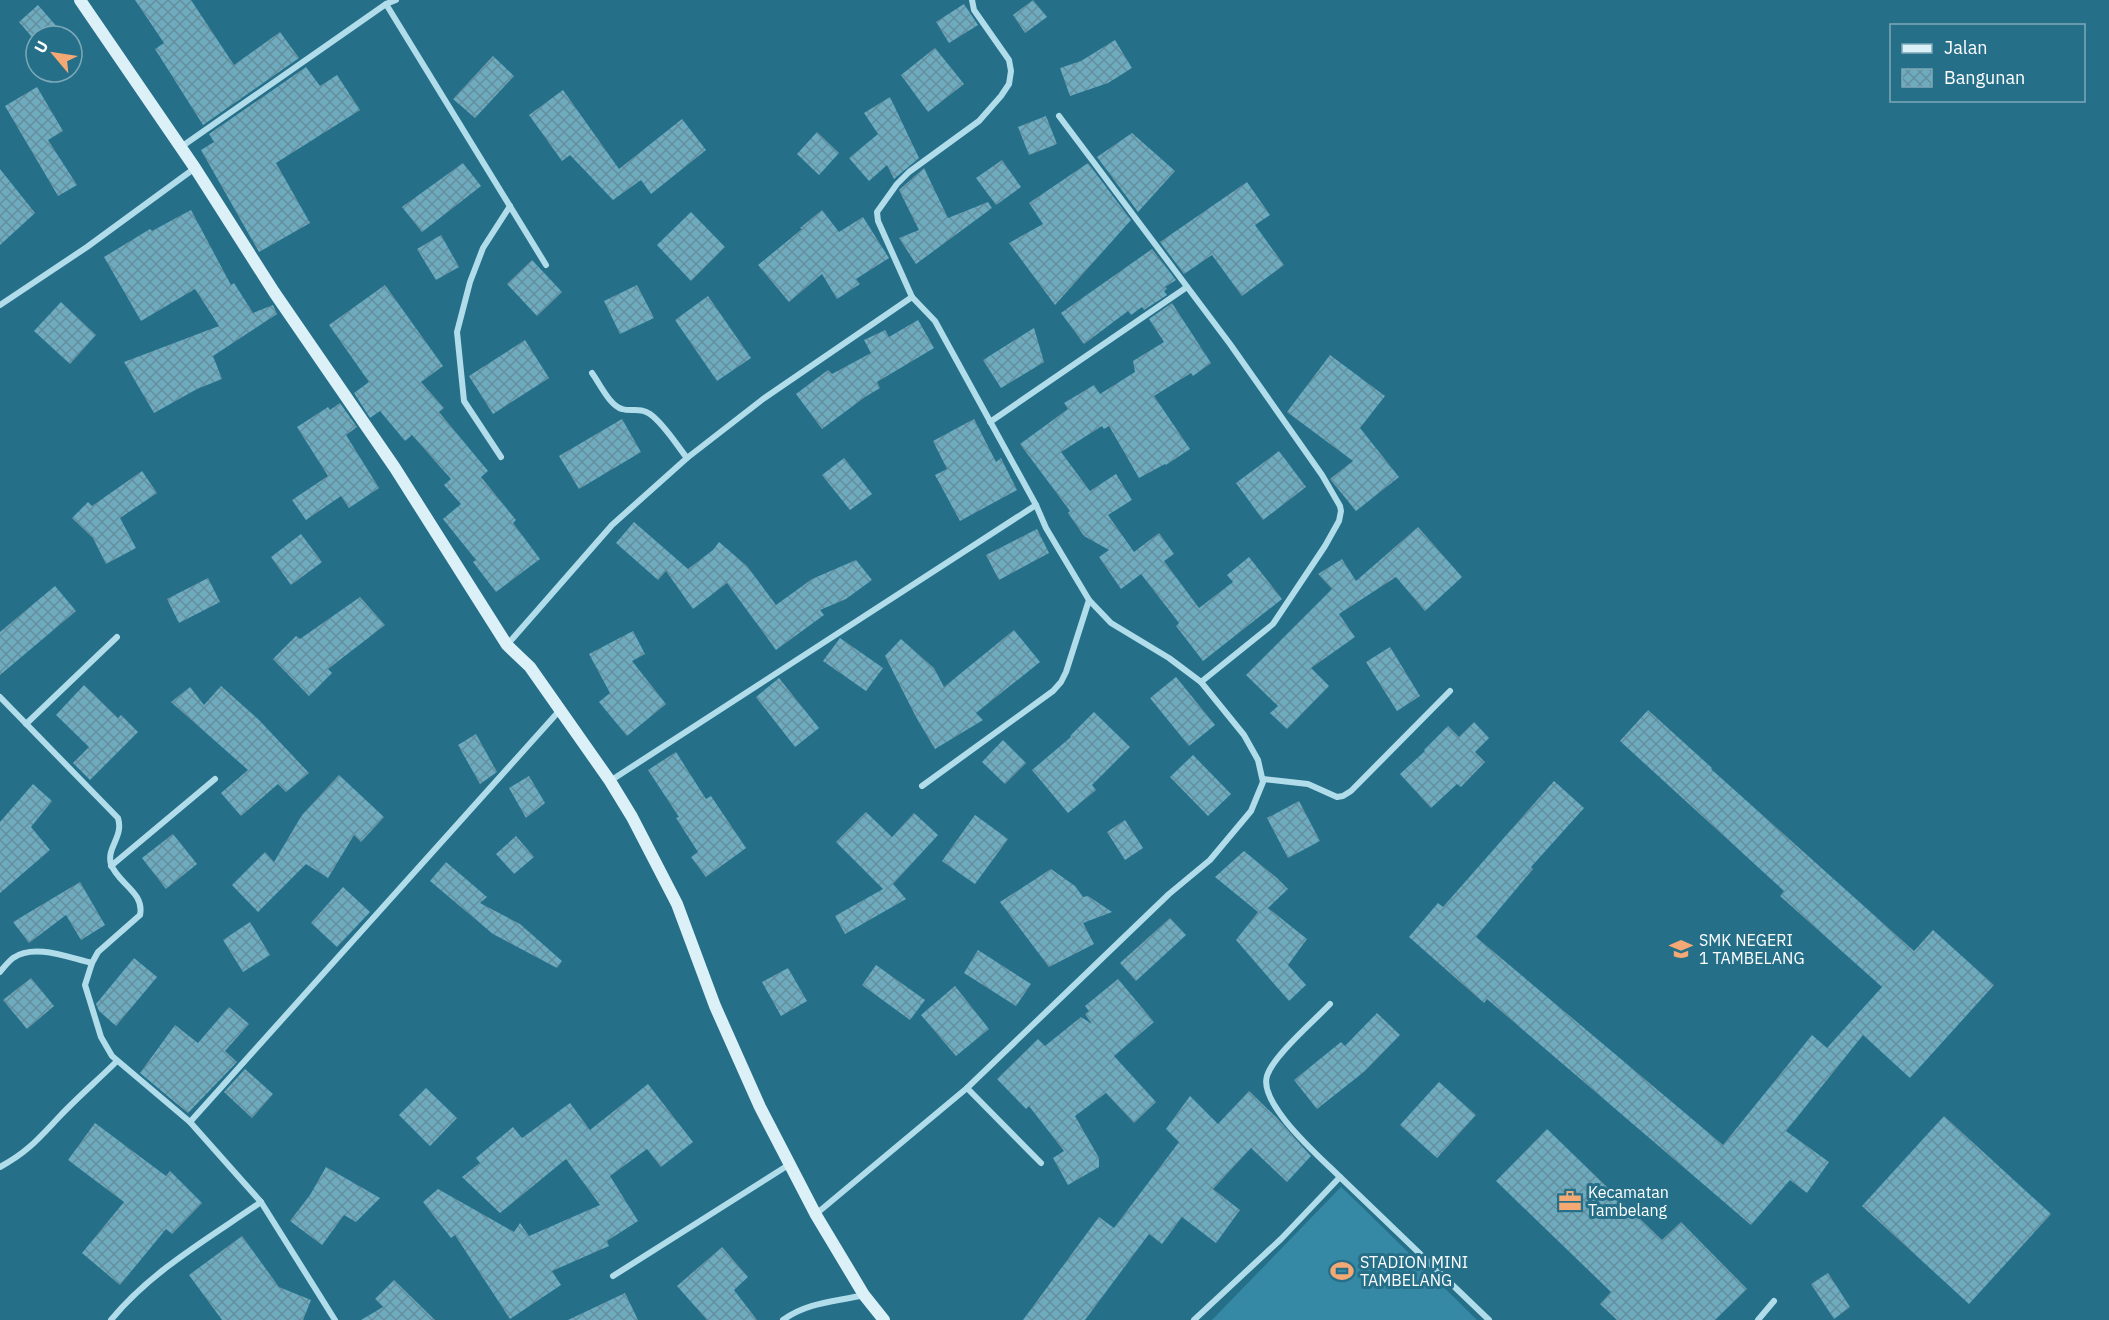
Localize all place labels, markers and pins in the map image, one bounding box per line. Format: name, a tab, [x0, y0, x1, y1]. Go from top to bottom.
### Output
place label: SMK NEGERI 1 TAMBELANG	[1699, 930, 1805, 968]
school or university icon: SMK NEGERI 1 TAMBELANG	[1668, 936, 1694, 962]
place label: Kecamatan Tambelang	[1588, 1182, 1669, 1220]
office icon: Kecamatan Tambelang	[1557, 1188, 1583, 1214]
place label: STADION MINI TAMBELANG	[1360, 1252, 1468, 1290]
sports icon: STADION MINI TAMBELANG	[1329, 1258, 1355, 1284]

